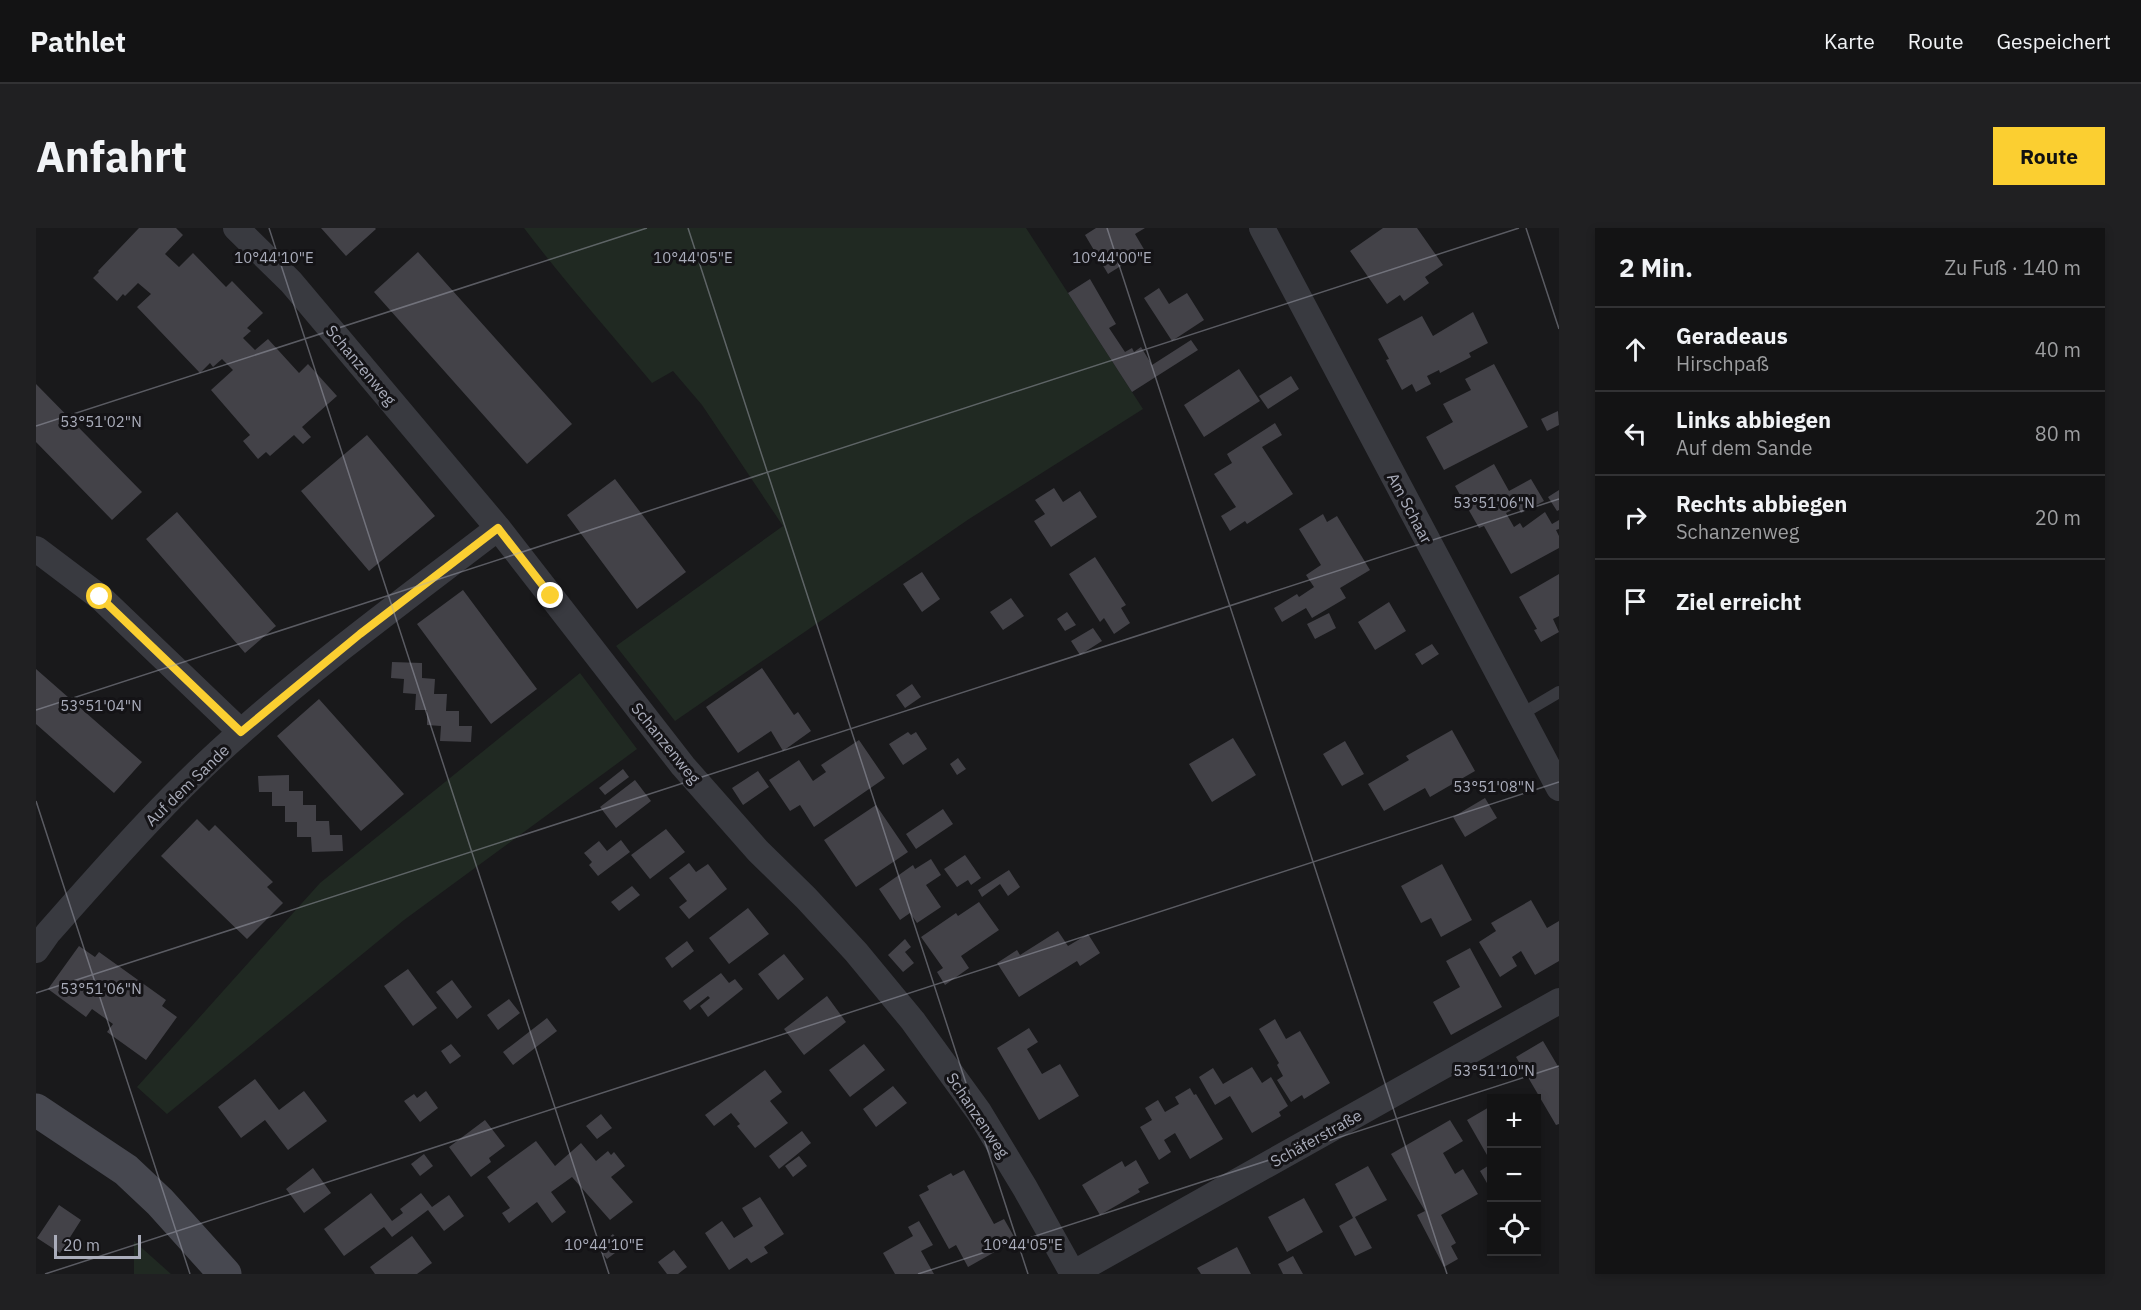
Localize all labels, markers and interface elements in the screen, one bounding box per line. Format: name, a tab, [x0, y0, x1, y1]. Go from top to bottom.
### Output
text: Pathlet	[30, 23, 126, 60]
text: Karte	[1824, 27, 1875, 55]
text: Route	[1908, 27, 1964, 55]
text: Gespeichert	[1997, 27, 2111, 55]
button: Route	[1993, 127, 2105, 185]
text: Anfahrt	[36, 129, 187, 184]
text: 10°44'10"E	[234, 248, 314, 267]
text: 10°44'05"E	[653, 248, 733, 267]
text: 10°44'00"E	[1072, 248, 1152, 267]
text: 2 Min.	[1619, 250, 1693, 284]
text: Zu Fuß · 140 m	[1944, 254, 2081, 281]
street label: Schanzenweg	[322, 321, 401, 410]
text: Geradeaus	[1676, 321, 1788, 350]
icon: ahead	[1619, 333, 1652, 366]
text: 40 m	[2035, 336, 2081, 363]
text: Hirschpaß	[1676, 350, 1769, 377]
text: Links abbiegen	[1676, 405, 1831, 434]
text: 53°51'02"N	[60, 412, 142, 431]
icon: left	[1619, 417, 1652, 450]
text: 80 m	[2035, 420, 2081, 447]
text: Auf dem Sande	[1676, 434, 1812, 461]
street label: Am Schaar	[1383, 469, 1437, 547]
text: Rechts abbiegen	[1676, 489, 1847, 518]
text: 53°51'06"N	[1453, 493, 1535, 512]
icon: right	[1619, 501, 1652, 534]
text: 20 m	[2035, 504, 2081, 531]
text: Schanzenweg	[1676, 518, 1799, 545]
route end	[537, 582, 563, 608]
route start	[86, 583, 112, 609]
icon: arrive	[1619, 585, 1652, 618]
text: Ziel erreicht	[1676, 587, 1801, 616]
text: 53°51'04"N	[60, 696, 142, 715]
street label: Schanzenweg	[627, 698, 705, 788]
street label: Auf dem Sande	[141, 740, 233, 830]
text: 53°51'08"N	[1453, 777, 1535, 796]
text: 53°51'06"N	[60, 979, 142, 998]
text: 53°51'10"N	[1453, 1061, 1535, 1080]
street label: Schanzenweg	[942, 1069, 1014, 1162]
map controls	[1487, 1094, 1541, 1256]
button: +	[1487, 1094, 1541, 1148]
street label: Schäferstraße	[1267, 1105, 1365, 1171]
button: −	[1487, 1148, 1541, 1202]
button: locate	[1487, 1202, 1541, 1256]
scale bar	[54, 1232, 141, 1260]
text: 20 m	[63, 1235, 100, 1255]
text: 10°44'10"E	[564, 1235, 644, 1254]
text: 10°44'05"E	[983, 1235, 1063, 1254]

